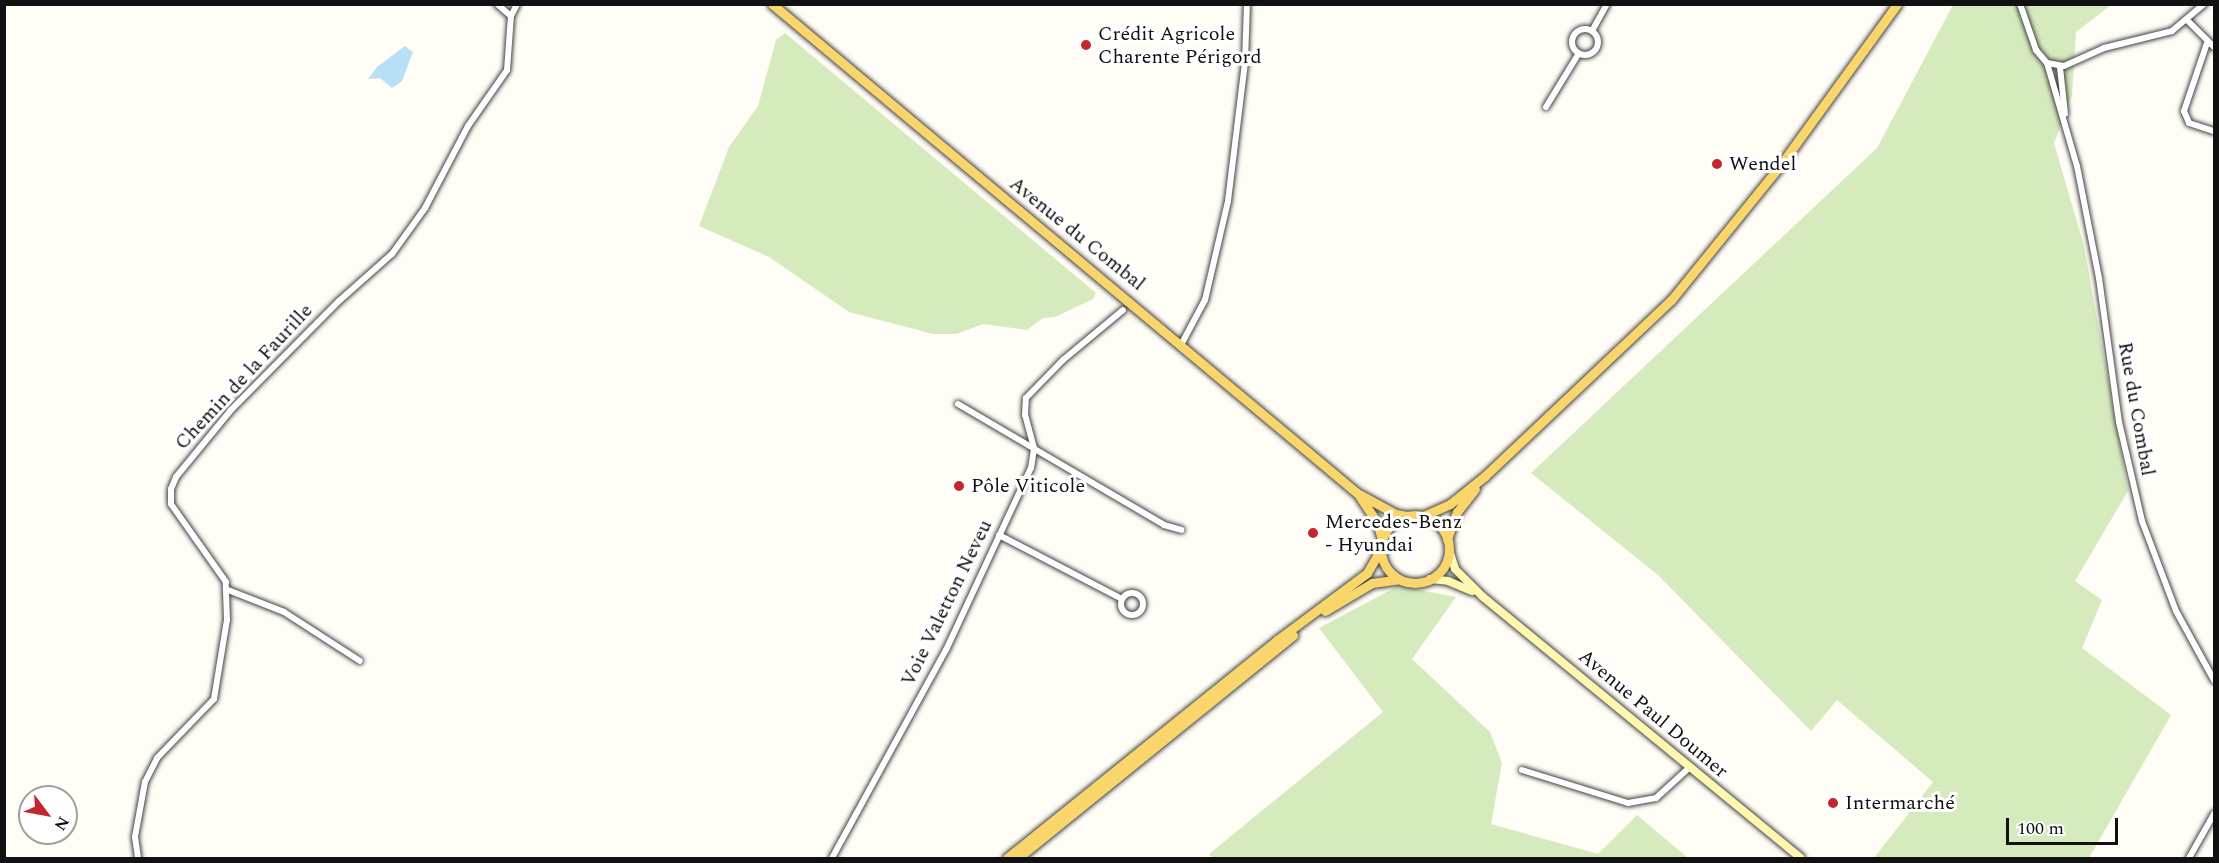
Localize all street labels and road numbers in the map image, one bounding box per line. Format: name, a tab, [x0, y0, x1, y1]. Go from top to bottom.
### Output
street label: Avenue du Combal	[1004, 172, 1150, 296]
street label: Chemin de la Faurille	[170, 299, 318, 455]
street label: Rue du Combal	[2112, 340, 2160, 478]
street label: Voie Valetton Neveu	[896, 516, 998, 690]
street label: Avenue Paul Doumer	[1573, 645, 1733, 783]

